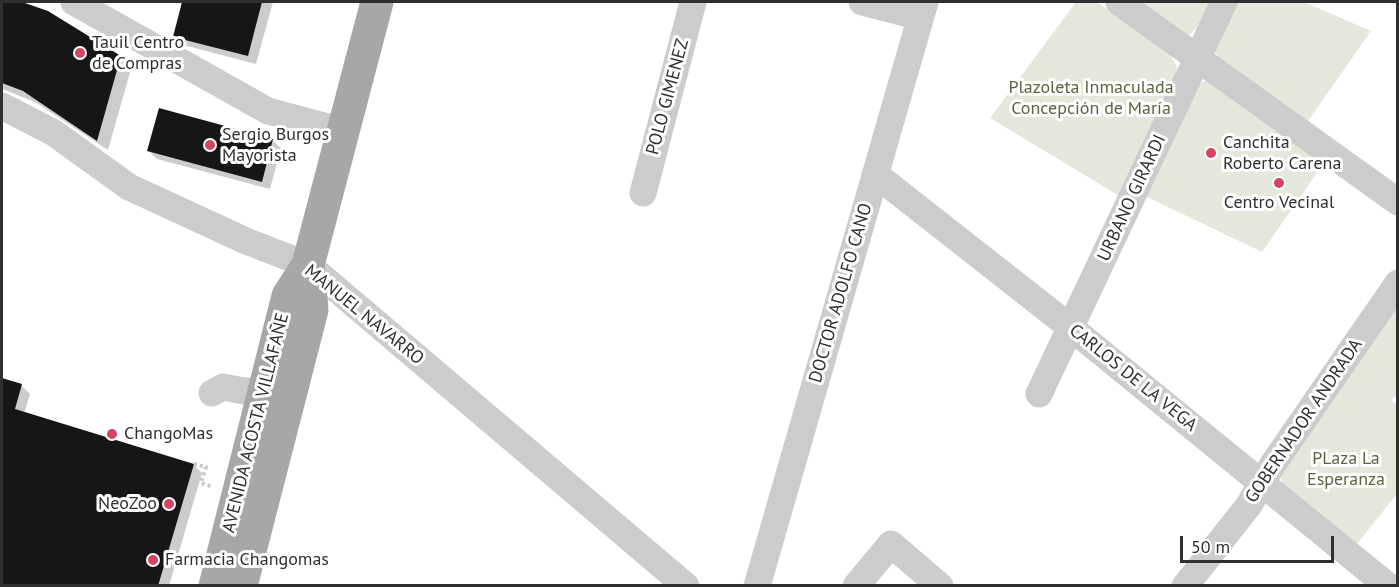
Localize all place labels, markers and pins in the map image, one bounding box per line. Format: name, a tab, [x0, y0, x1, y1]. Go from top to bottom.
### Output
place label: Tauil Centro de Compras	[92, 32, 184, 74]
marker: Tauil Centro de Compras	[73, 46, 87, 60]
place label: Sergio Burgos Mayorista	[222, 124, 329, 166]
place label: Canchita Roberto Carena	[1223, 132, 1341, 174]
marker: Sergio Burgos Mayorista	[203, 138, 217, 152]
marker: Canchita Roberto Carena	[1204, 146, 1218, 160]
marker: Centro Vecinal	[1272, 176, 1286, 190]
place label: Centro Vecinal	[1224, 192, 1334, 214]
place label: ChangoMas	[124, 423, 213, 445]
marker: ChangoMas	[105, 427, 119, 441]
place label: NeoZoo	[98, 493, 157, 515]
marker: NeoZoo	[162, 497, 176, 511]
place label: Farmacia Changomas	[165, 549, 329, 571]
marker: Farmacia Changomas	[146, 553, 160, 567]

